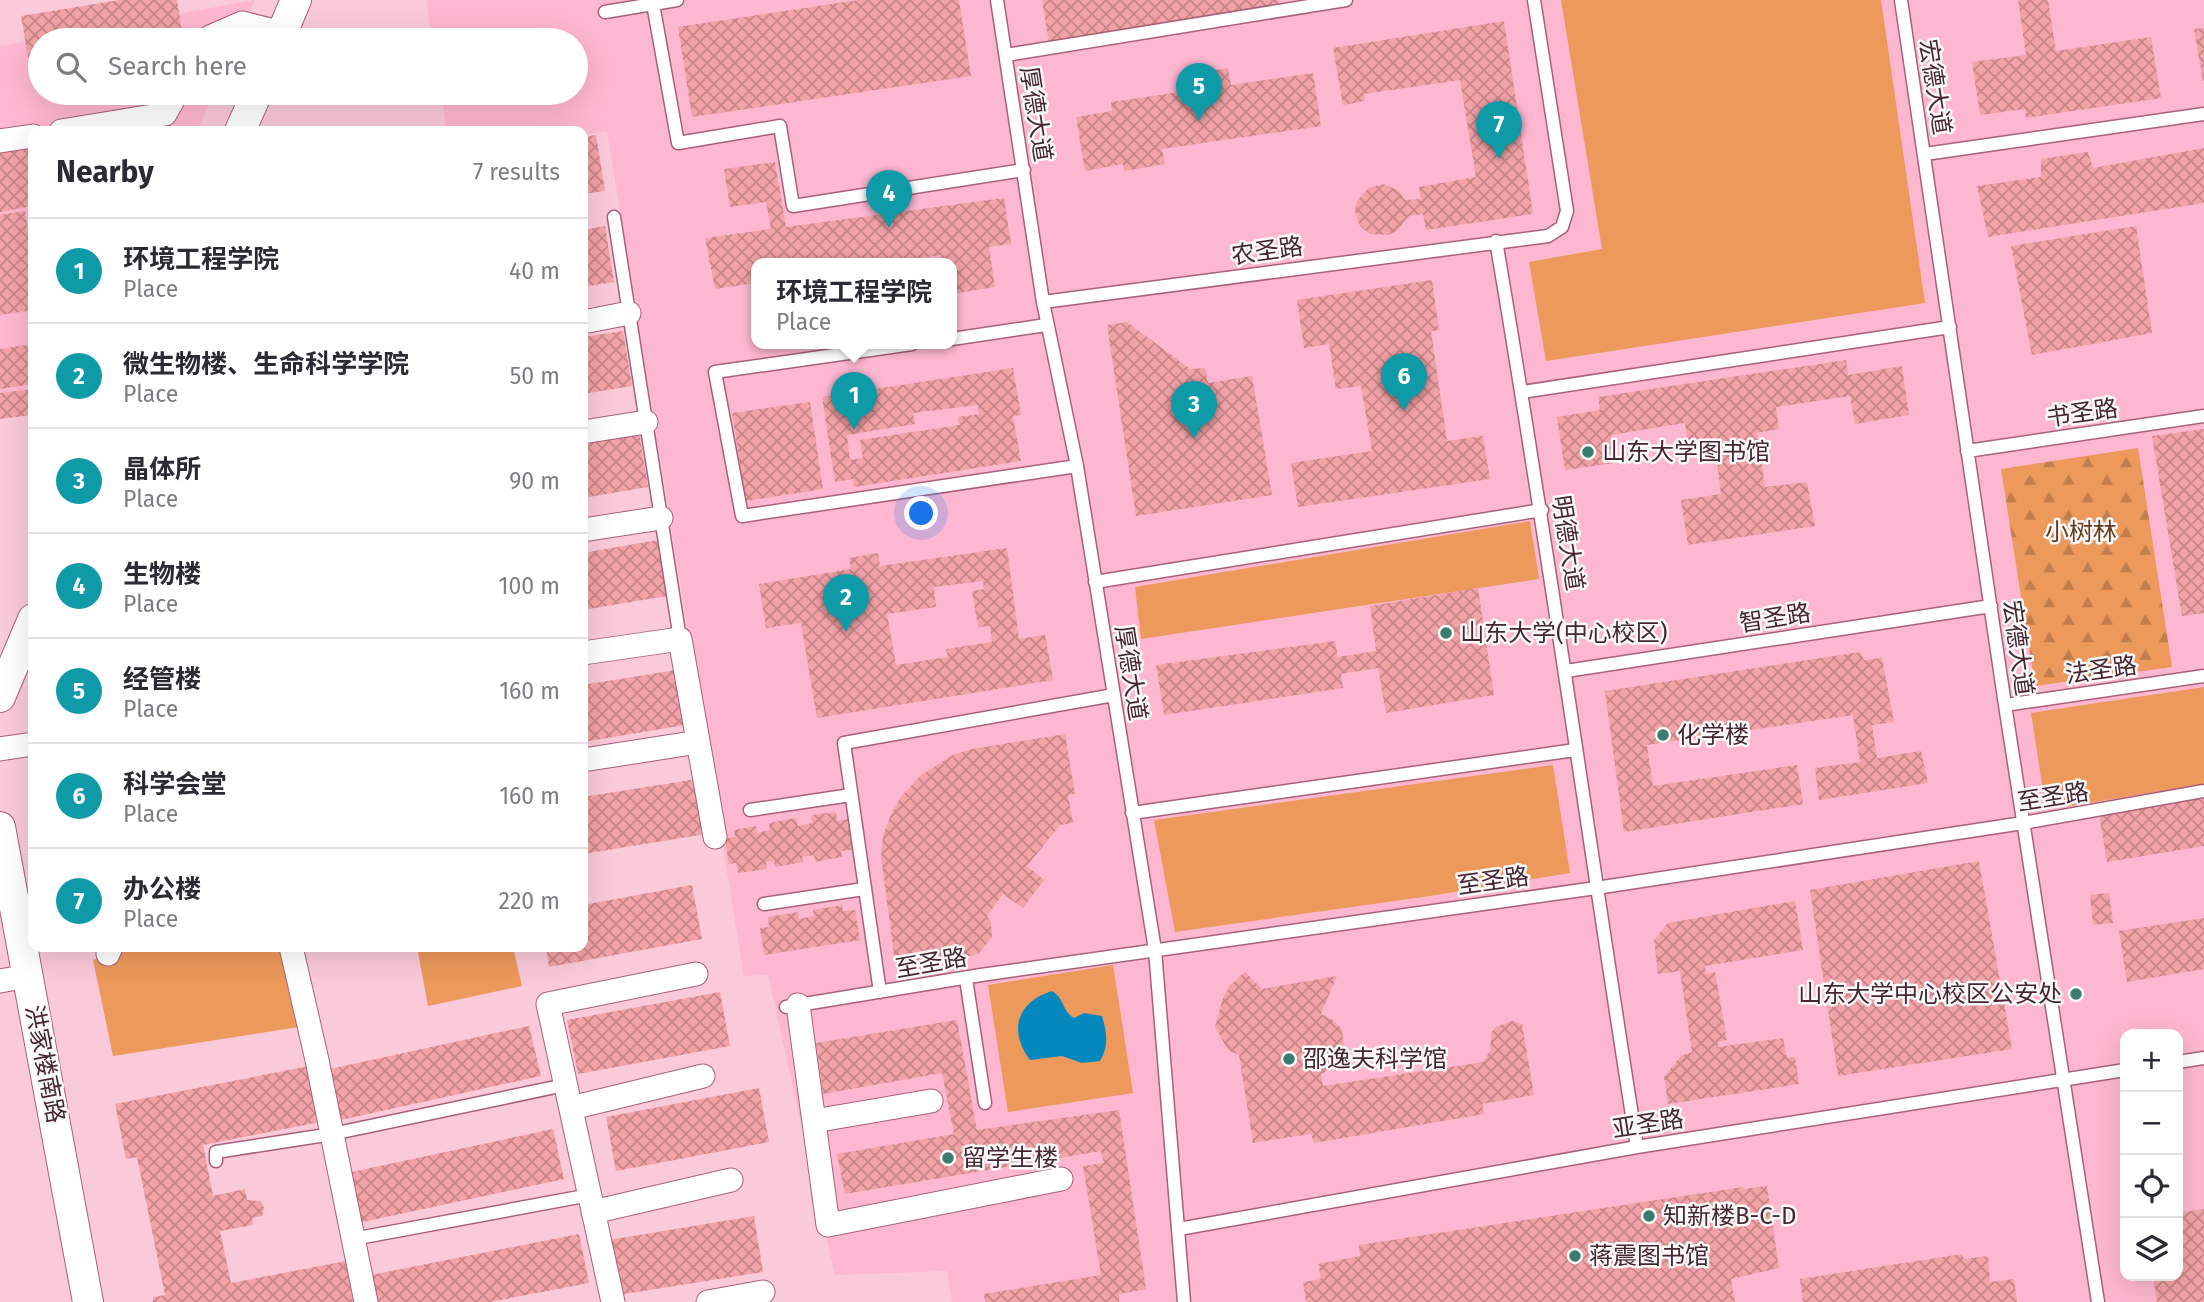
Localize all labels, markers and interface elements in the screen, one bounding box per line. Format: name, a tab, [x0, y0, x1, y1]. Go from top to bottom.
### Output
search box	[28, 28, 588, 105]
street label: 宏德大道	[1914, 37, 1956, 137]
icon: search	[52, 48, 90, 86]
text: Search here	[108, 51, 247, 82]
pin: 5	[1176, 63, 1222, 121]
street label: 厚德大道	[1015, 64, 1057, 164]
pin: 7	[1476, 101, 1522, 159]
text: Nearby	[56, 154, 154, 190]
text: 7 results	[473, 158, 560, 186]
pin: 4	[866, 170, 912, 228]
street label: 农圣路	[1229, 232, 1305, 270]
text: 环境工程学院	[123, 244, 279, 275]
text: 1	[74, 257, 84, 285]
text: 40 m	[509, 257, 560, 285]
popup	[751, 258, 957, 349]
text: Place	[123, 275, 178, 303]
text: 环境工程学院	[776, 277, 932, 308]
text: Place	[776, 308, 831, 336]
text: 微生物楼、生命科学学院	[123, 349, 409, 380]
pin: 6	[1381, 353, 1427, 411]
text: 2	[73, 362, 85, 390]
text: 50 m	[510, 362, 560, 390]
pin: 1	[831, 372, 877, 430]
text: Place	[123, 380, 178, 408]
pin: 3	[1171, 381, 1217, 439]
street label: 书圣路	[2044, 394, 2120, 432]
place label: 山东大学图书馆	[1602, 438, 1770, 466]
marker: 山东大学图书馆	[1580, 444, 1596, 460]
text: 晶体所	[123, 454, 201, 485]
text: 3	[73, 467, 85, 495]
text: 90 m	[509, 467, 560, 495]
text: Place	[123, 485, 178, 513]
street label: 明德大道	[1547, 493, 1589, 593]
your location	[904, 496, 938, 530]
park label: 小树林	[2045, 518, 2117, 546]
text: 生物楼	[123, 559, 201, 590]
text: 4	[73, 572, 86, 600]
text: 100 m	[499, 572, 560, 600]
pin: 2	[823, 574, 869, 632]
text: Place	[123, 590, 178, 618]
street label: 智圣路	[1737, 599, 1813, 637]
street label: 宏德大道	[1997, 599, 2039, 697]
place label: 山东大学(中心校区)	[1460, 619, 1668, 647]
street label: 厚德大道	[1110, 623, 1152, 723]
marker: 山东大学(中心校区)	[1438, 625, 1454, 641]
street label: 法圣路	[2063, 651, 2139, 689]
text: 经管楼	[123, 664, 201, 695]
text: 5	[73, 677, 85, 705]
text: 160 m	[499, 677, 560, 705]
text: Place	[123, 695, 178, 723]
place label: 化学楼	[1677, 721, 1749, 749]
marker: 化学楼	[1655, 727, 1671, 743]
text: 科学会堂	[123, 769, 227, 800]
street label: 至圣路	[2015, 778, 2091, 816]
text: 6	[73, 782, 85, 810]
text: 160 m	[499, 782, 560, 810]
text: Place	[123, 800, 178, 828]
street label: 至圣路	[1455, 862, 1531, 900]
text: 办公楼	[123, 874, 201, 905]
text: 7	[74, 887, 84, 915]
text: 220 m	[499, 887, 560, 915]
text: Place	[123, 905, 178, 933]
street label: 至圣路	[893, 943, 969, 983]
place label: 山东大学中心校区公安处	[1798, 980, 2062, 1008]
marker: 山东大学中心校区公安处	[2068, 986, 2084, 1002]
street label: 洪家楼南路	[20, 1002, 70, 1126]
map controls	[2120, 1029, 2183, 1281]
button: +	[2120, 1029, 2183, 1092]
place label: 邵逸夫科学馆	[1303, 1045, 1447, 1073]
marker: 邵逸夫科学馆	[1281, 1051, 1297, 1067]
button: −	[2120, 1092, 2183, 1155]
street label: 亚圣路	[1610, 1105, 1686, 1143]
place label: 留学生楼	[962, 1144, 1058, 1172]
marker: 留学生楼	[940, 1150, 956, 1166]
button: locate	[2120, 1155, 2183, 1218]
place label: 知新楼B-C-D	[1663, 1202, 1796, 1230]
marker: 知新楼B-C-D	[1641, 1208, 1657, 1224]
button: layers	[2120, 1218, 2183, 1281]
place label: 蒋震图书馆	[1589, 1242, 1709, 1270]
marker: 蒋震图书馆	[1567, 1248, 1583, 1264]

